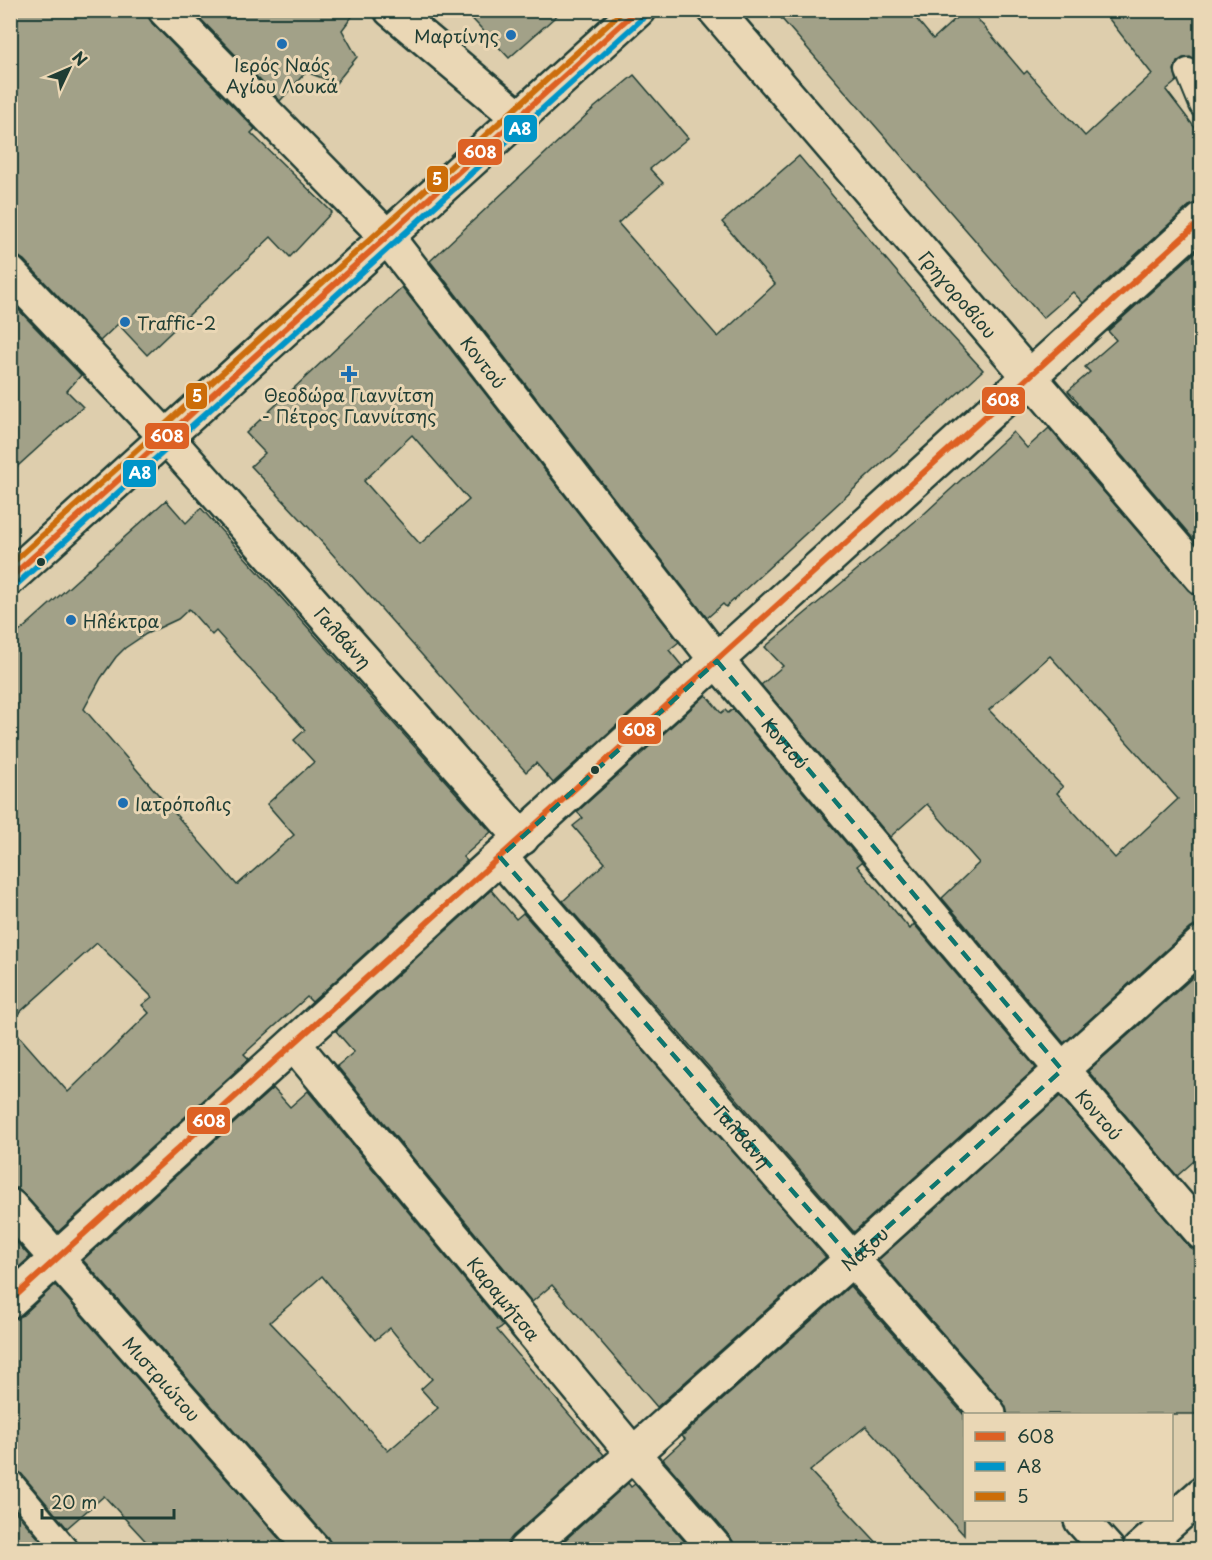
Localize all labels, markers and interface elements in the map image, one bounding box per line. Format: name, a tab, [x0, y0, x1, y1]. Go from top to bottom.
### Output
place label: Μαρτίνης	[414, 22, 499, 49]
marker: Μαρτίνης	[504, 28, 518, 42]
marker: Ιερός Ναός Αγίου Λουκά	[275, 37, 289, 51]
north arrow	[39, 39, 99, 99]
text: N	[67, 45, 94, 71]
place label: Ιερός Ναός Αγίου Λουκά	[226, 51, 338, 99]
line badge: A8	[503, 114, 538, 143]
text: A8	[509, 116, 531, 140]
line badge: 608	[457, 138, 503, 166]
text: 608	[463, 139, 497, 163]
line badge: 5	[426, 165, 449, 193]
text: 5	[432, 166, 442, 190]
street label: Γρηγοροβίου	[913, 244, 1004, 344]
place label: Traffic-2	[137, 309, 216, 336]
marker: Traffic-2	[118, 315, 132, 329]
street label: Κοντού	[455, 330, 513, 394]
marker: Θεοδώρα Γιαννίτση - Πέτρος Γιαννίτσης	[342, 367, 356, 381]
place label: Θεοδώρα Γιαννίτση - Πέτρος Γιαννίτσης	[261, 381, 437, 429]
line badge: 5	[185, 382, 208, 410]
text: 5	[192, 383, 202, 407]
line badge: 608	[981, 386, 1026, 415]
text: 608	[986, 387, 1020, 411]
line badge: 608	[144, 422, 190, 450]
text: 608	[150, 423, 184, 447]
line badge: A8	[122, 459, 157, 488]
text: A8	[129, 460, 151, 484]
unlabelled marker	[35, 556, 47, 568]
street label: Γαλβάνη	[309, 600, 379, 674]
place label: Ηλέκτρα	[83, 607, 160, 634]
marker: Ηλέκτρα	[64, 613, 78, 627]
street label: Κοντού	[756, 711, 816, 774]
line badge: 608	[617, 716, 662, 745]
text: 608	[622, 717, 656, 741]
unlabelled marker	[589, 764, 601, 776]
place label: Ιατρόπολις	[135, 790, 231, 817]
marker: Ιατρόπολις	[116, 796, 130, 810]
street label: Κοντού	[1070, 1082, 1129, 1145]
street label: Γαλβάνη	[708, 1099, 778, 1173]
line badge: 608	[186, 1106, 231, 1135]
text: 608	[192, 1108, 226, 1132]
street label: Νάξου	[834, 1220, 894, 1277]
street label: Καραμήτσα	[461, 1250, 547, 1346]
street label: Μιστριώτου	[117, 1330, 207, 1427]
legend	[963, 1413, 1173, 1521]
text: 608	[1017, 1422, 1055, 1449]
text: A8	[1017, 1452, 1042, 1479]
scale bar	[42, 1482, 174, 1520]
text: 5	[1017, 1482, 1029, 1509]
text: 20 m	[51, 1488, 97, 1515]

